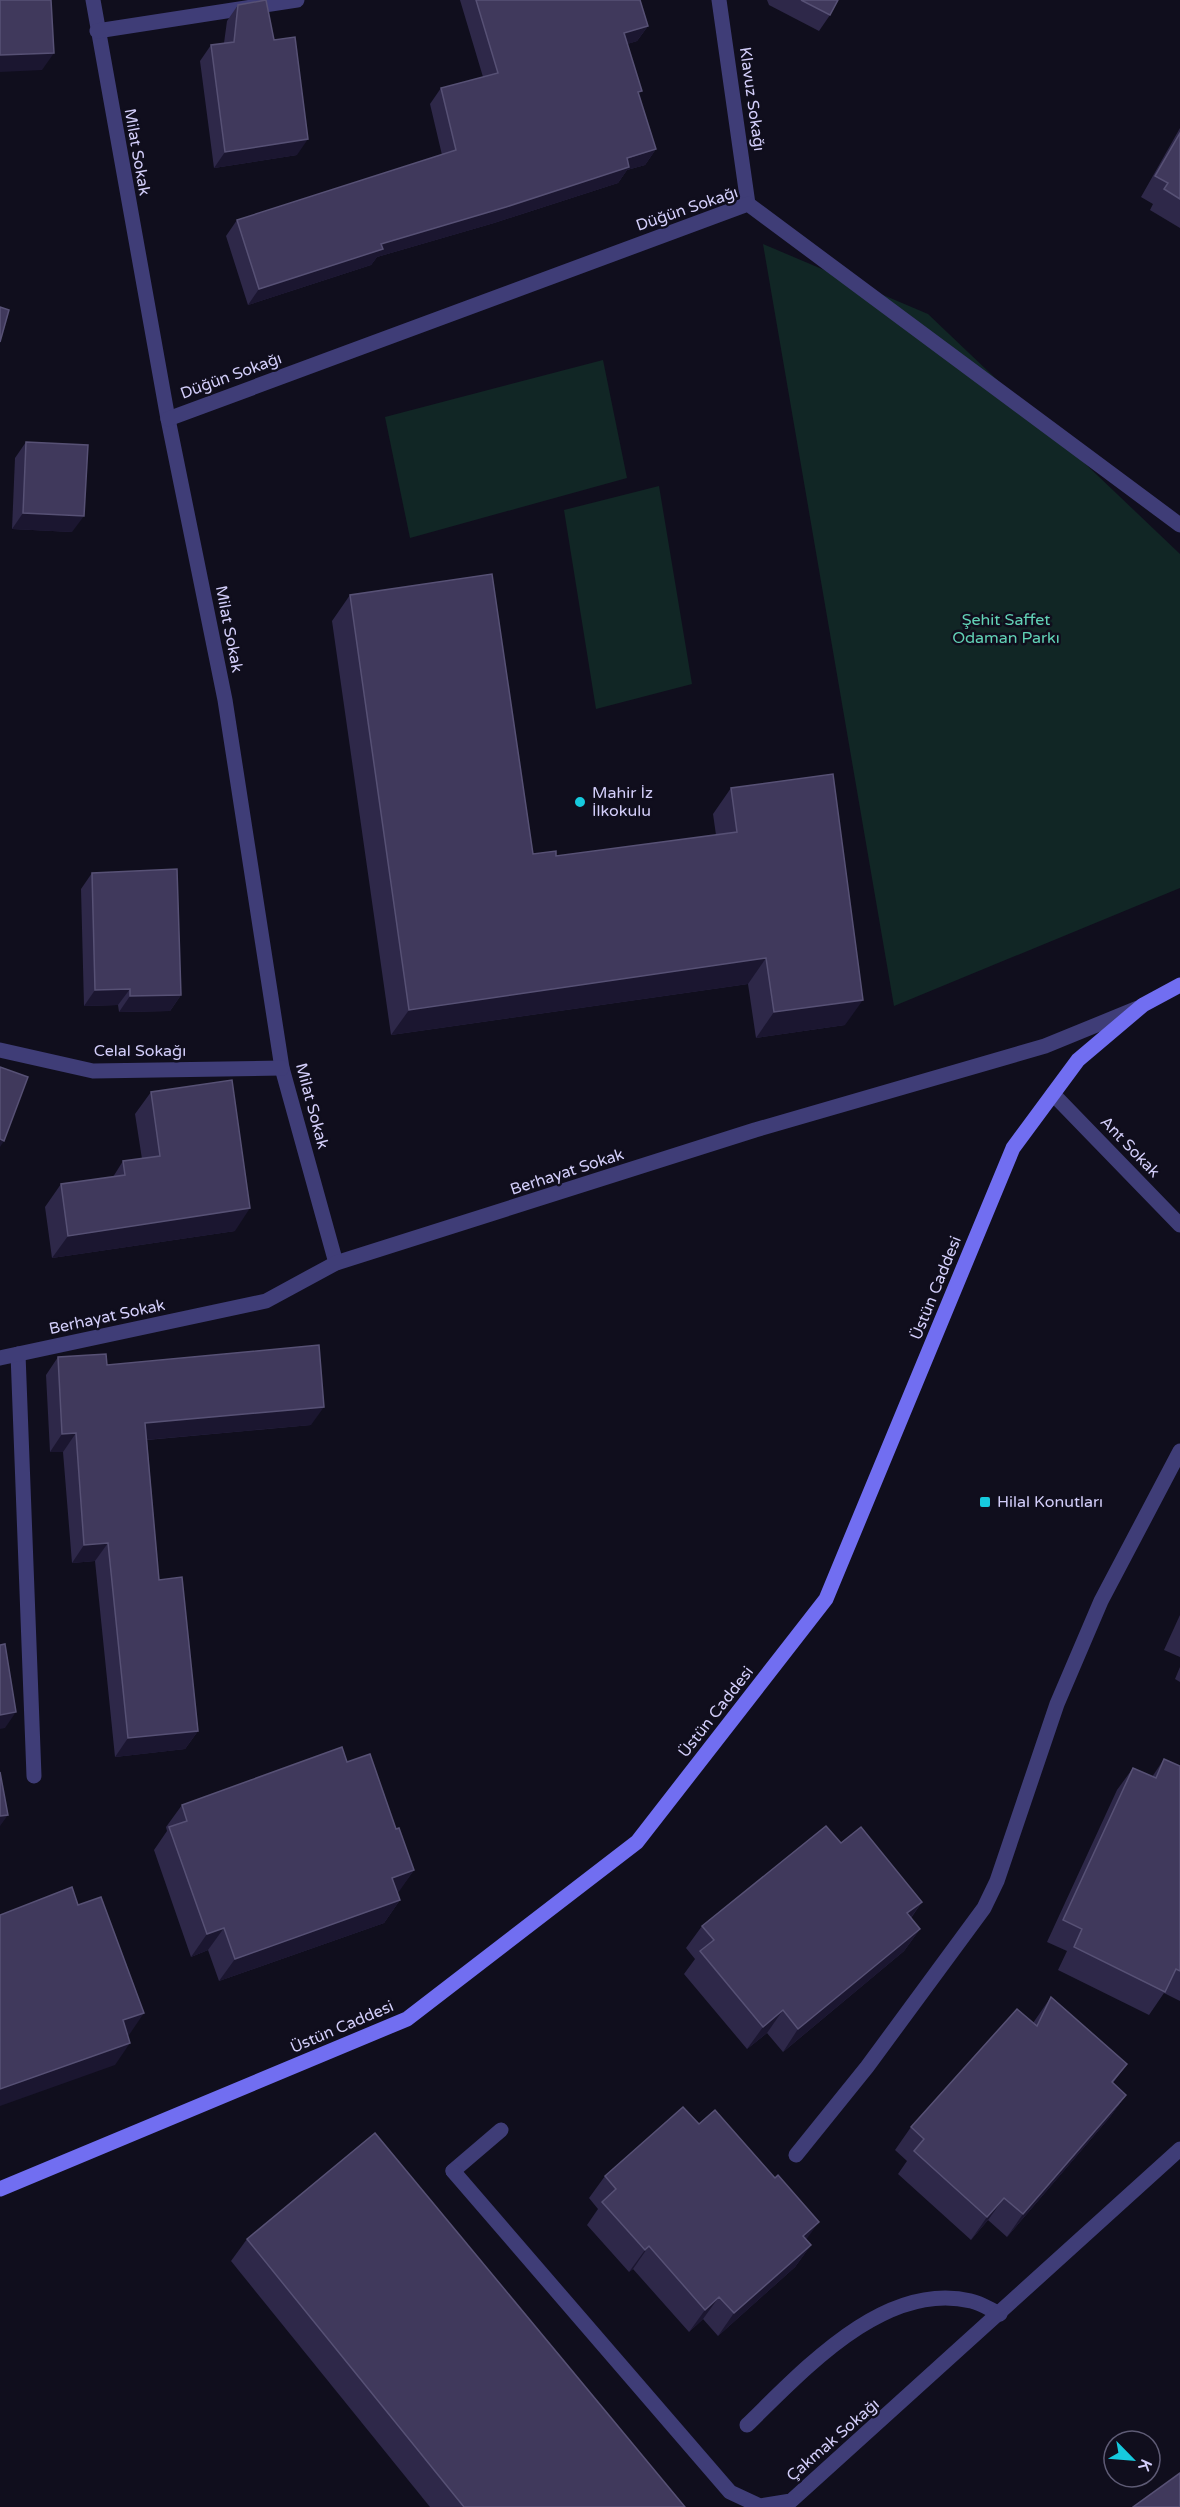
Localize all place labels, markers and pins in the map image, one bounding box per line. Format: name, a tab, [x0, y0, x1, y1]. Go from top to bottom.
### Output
place label: Mahir İz İlkokulu	[592, 783, 653, 821]
marker: Mahir İz İlkokulu	[573, 795, 587, 809]
place label: Hilal Konutları	[997, 1492, 1103, 1512]
marker: Hilal Konutları	[978, 1495, 992, 1509]

